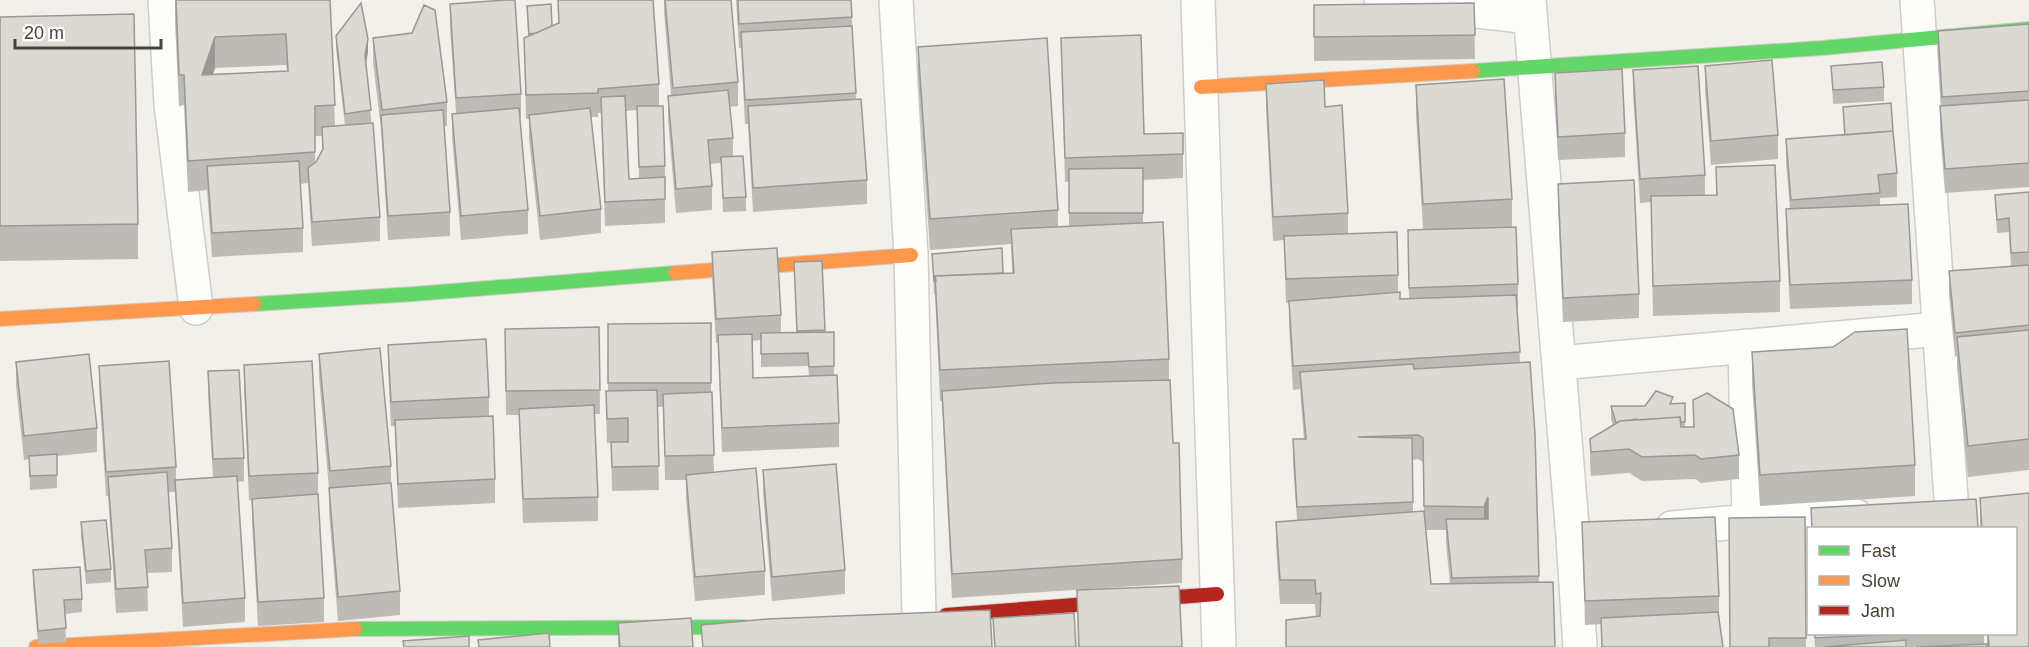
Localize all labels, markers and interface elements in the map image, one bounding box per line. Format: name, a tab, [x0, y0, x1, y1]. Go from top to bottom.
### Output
scale bar	[15, 12, 160, 50]
text: 20 m	[24, 23, 64, 43]
legend	[1807, 527, 2017, 635]
text: Fast	[1861, 541, 1896, 561]
text: Slow	[1861, 571, 1901, 591]
text: Jam	[1861, 601, 1895, 621]

